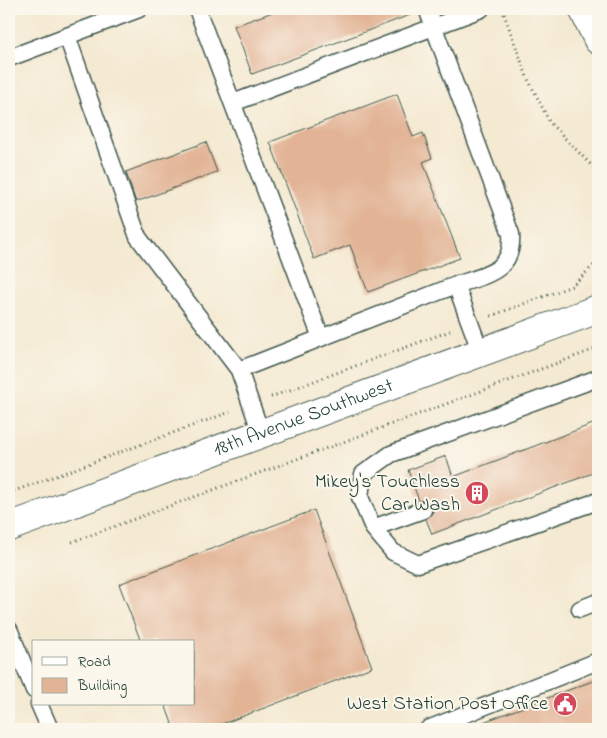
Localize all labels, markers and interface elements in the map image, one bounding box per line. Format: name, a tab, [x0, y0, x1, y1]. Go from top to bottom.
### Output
street label: 18th Avenue Southwest	[209, 371, 398, 465]
place label: Mikey's Touchless Car Wash	[315, 468, 460, 520]
building icon: Mikey's Touchless Car Wash	[464, 480, 490, 506]
legend	[32, 640, 195, 706]
text: Road	[78, 651, 111, 673]
text: Building	[77, 675, 127, 698]
place label: West Station Post Office	[347, 690, 548, 719]
public building icon: West Station Post Office	[552, 691, 578, 717]

